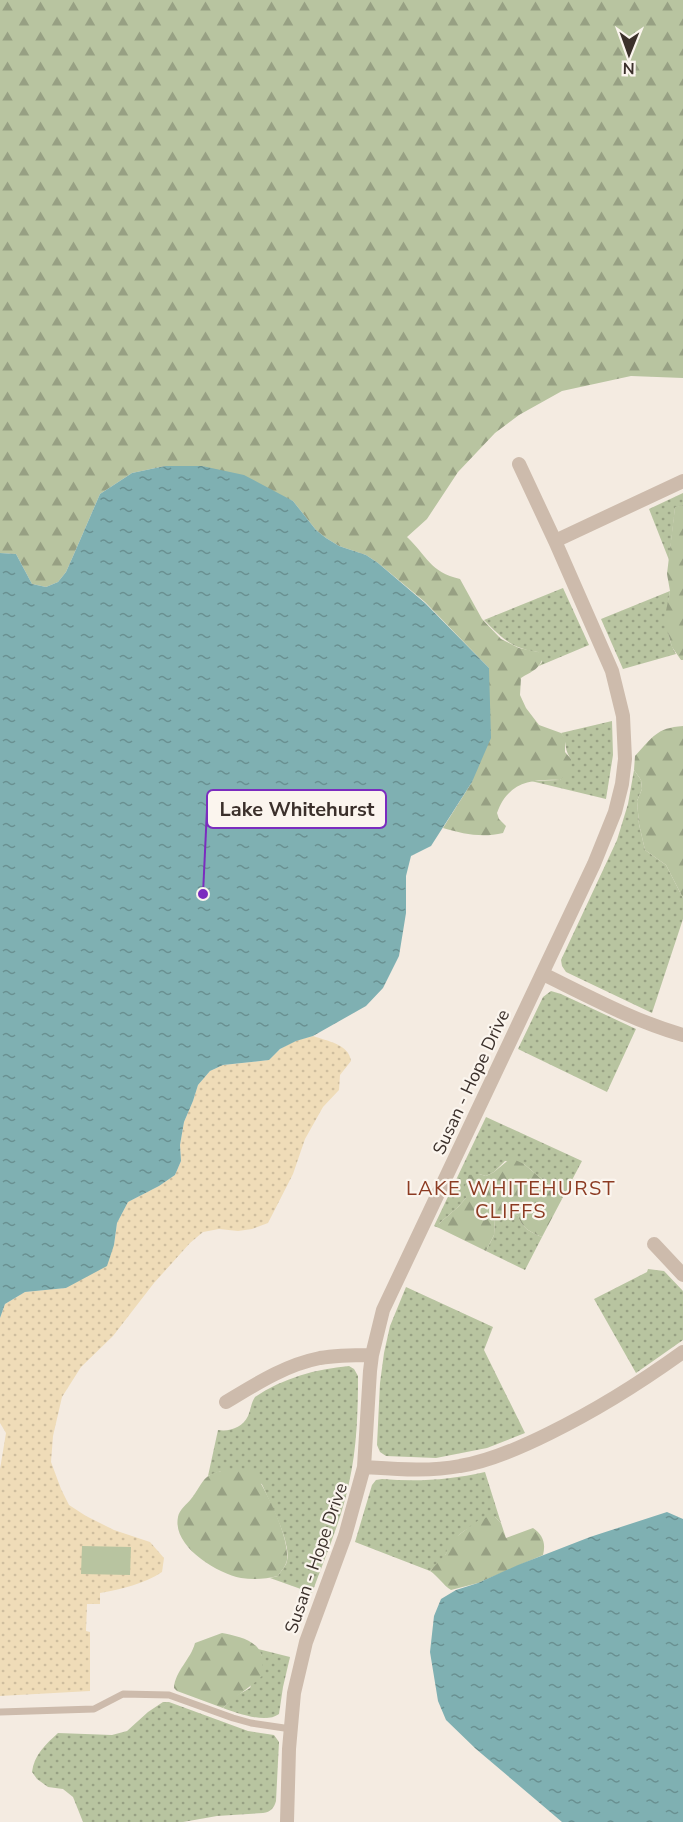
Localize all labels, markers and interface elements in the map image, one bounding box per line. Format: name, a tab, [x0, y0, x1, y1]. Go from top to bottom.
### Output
north arrow	[599, 24, 659, 84]
text: N	[623, 57, 635, 79]
callout: Lake Whitehurst	[207, 790, 386, 828]
text: Lake Whitehurst	[220, 796, 375, 823]
street label: Susan - Hope Drive	[427, 1006, 515, 1158]
district label: LAKE WHITEHURST CLIFFS	[406, 1175, 616, 1225]
street label: Susan - Hope Drive	[279, 1480, 353, 1636]

